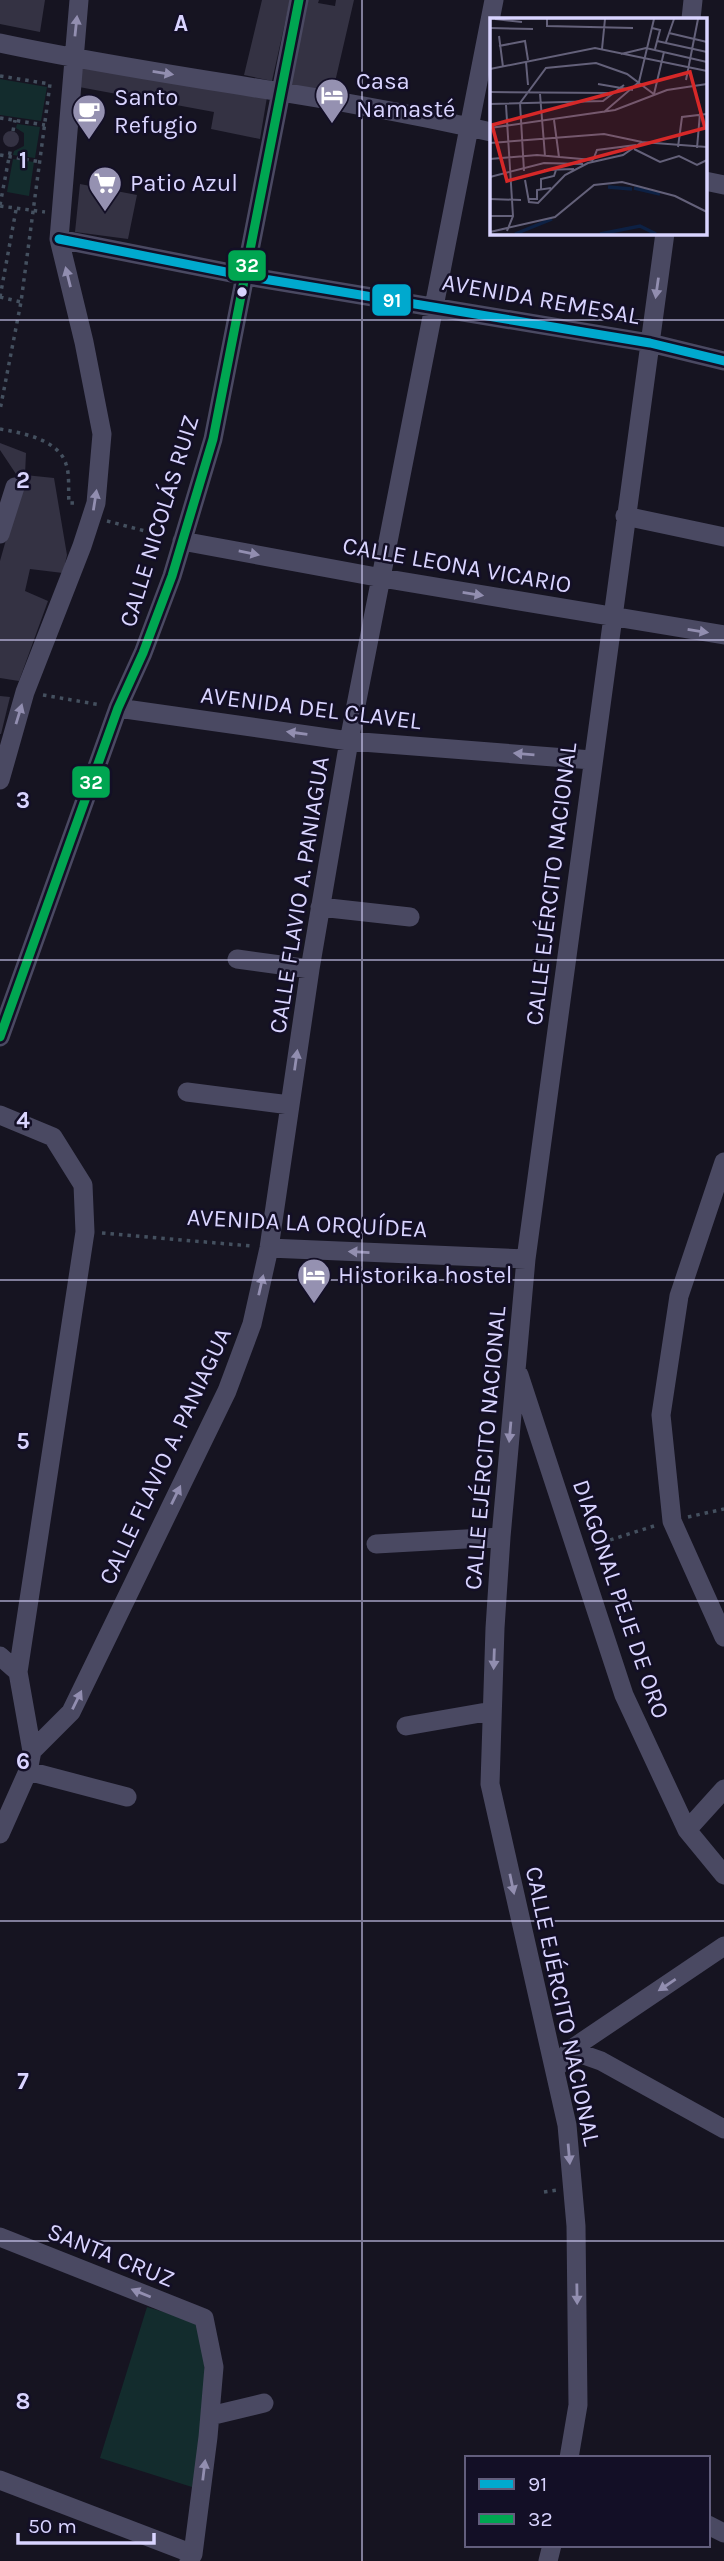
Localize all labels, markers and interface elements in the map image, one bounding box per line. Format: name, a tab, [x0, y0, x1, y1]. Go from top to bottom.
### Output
text: A	[174, 10, 188, 37]
one-way arrow	[71, 15, 82, 37]
inset map	[490, 18, 706, 234]
place label: Casa Namasté	[356, 67, 455, 123]
one-way arrow	[153, 68, 175, 79]
hotel icon: Casa Namasté	[313, 76, 351, 125]
place label: Santo Refugio	[114, 83, 198, 139]
cafe icon: Santo Refugio	[70, 92, 108, 141]
text: 1	[19, 147, 27, 174]
supermarket icon: Patio Azul	[86, 164, 124, 213]
place label: Patio Azul	[130, 169, 238, 197]
line badge: 32	[227, 249, 267, 282]
text: 32	[235, 255, 259, 277]
one-way arrow	[62, 266, 73, 288]
street label: AVENIDA REMESAL	[440, 268, 643, 330]
one-way arrow	[652, 277, 663, 299]
line badge: 91	[371, 283, 412, 317]
unlabelled marker	[235, 285, 249, 299]
text: 91	[383, 290, 401, 312]
street label: CALLE NICOLÁS RUIZ	[112, 411, 205, 630]
text: 2	[16, 467, 30, 494]
one-way arrow	[90, 489, 101, 511]
street label: CALLE LEONA VICARIO	[340, 531, 574, 599]
one-way arrow	[238, 548, 260, 559]
one-way arrow	[462, 589, 484, 600]
one-way arrow	[687, 626, 709, 637]
street label: AVENIDA DEL CLAVEL	[199, 681, 424, 736]
one-way arrow	[14, 703, 24, 724]
one-way arrow	[286, 728, 308, 739]
street label: CALLE EJÉRCITO NACIONAL	[519, 740, 582, 1027]
one-way arrow	[512, 748, 534, 759]
street label: CALLE FLAVIO A. PANIAGUA	[263, 754, 335, 1036]
line badge: 32	[71, 765, 111, 799]
text: 32	[79, 772, 103, 794]
text: 3	[16, 787, 30, 814]
one-way arrow	[291, 1049, 302, 1071]
text: 4	[16, 1107, 30, 1134]
street label: AVENIDA LA ORQUÍDEA	[186, 1202, 428, 1243]
one-way arrow	[348, 1246, 370, 1257]
hotel icon: Historika hostel	[295, 1256, 333, 1305]
place label: Historika hostel	[338, 1261, 513, 1289]
one-way arrow	[255, 1274, 266, 1296]
street label: CALLE EJÉRCITO NACIONAL	[458, 1304, 511, 1591]
street label: CALLE FLAVIO A. PANIAGUA	[93, 1323, 237, 1589]
one-way arrow	[504, 1421, 515, 1443]
text: 5	[16, 1428, 30, 1455]
street label: DIAGONAL PEJE DE ORO	[567, 1476, 675, 1722]
one-way arrow	[171, 1485, 182, 1505]
one-way arrow	[489, 1648, 500, 1670]
one-way arrow	[71, 1690, 83, 1710]
text: 6	[16, 1748, 30, 1775]
street label: CALLE EJÉRCITO NACIONAL	[520, 1864, 607, 2149]
one-way arrow	[507, 1873, 518, 1895]
one-way arrow	[658, 1978, 677, 1991]
text: 7	[17, 2068, 29, 2095]
one-way arrow	[564, 2144, 575, 2166]
street label: SANTA CRUZ	[43, 2217, 179, 2293]
one-way arrow	[571, 2284, 583, 2306]
one-way arrow	[131, 2287, 151, 2299]
text: 8	[16, 2388, 30, 2415]
legend	[465, 2456, 710, 2547]
one-way arrow	[199, 2459, 210, 2481]
text: 91	[528, 2472, 547, 2496]
scale bar	[18, 2502, 154, 2546]
text: 32	[528, 2507, 553, 2531]
text: 50 m	[28, 2514, 77, 2538]

